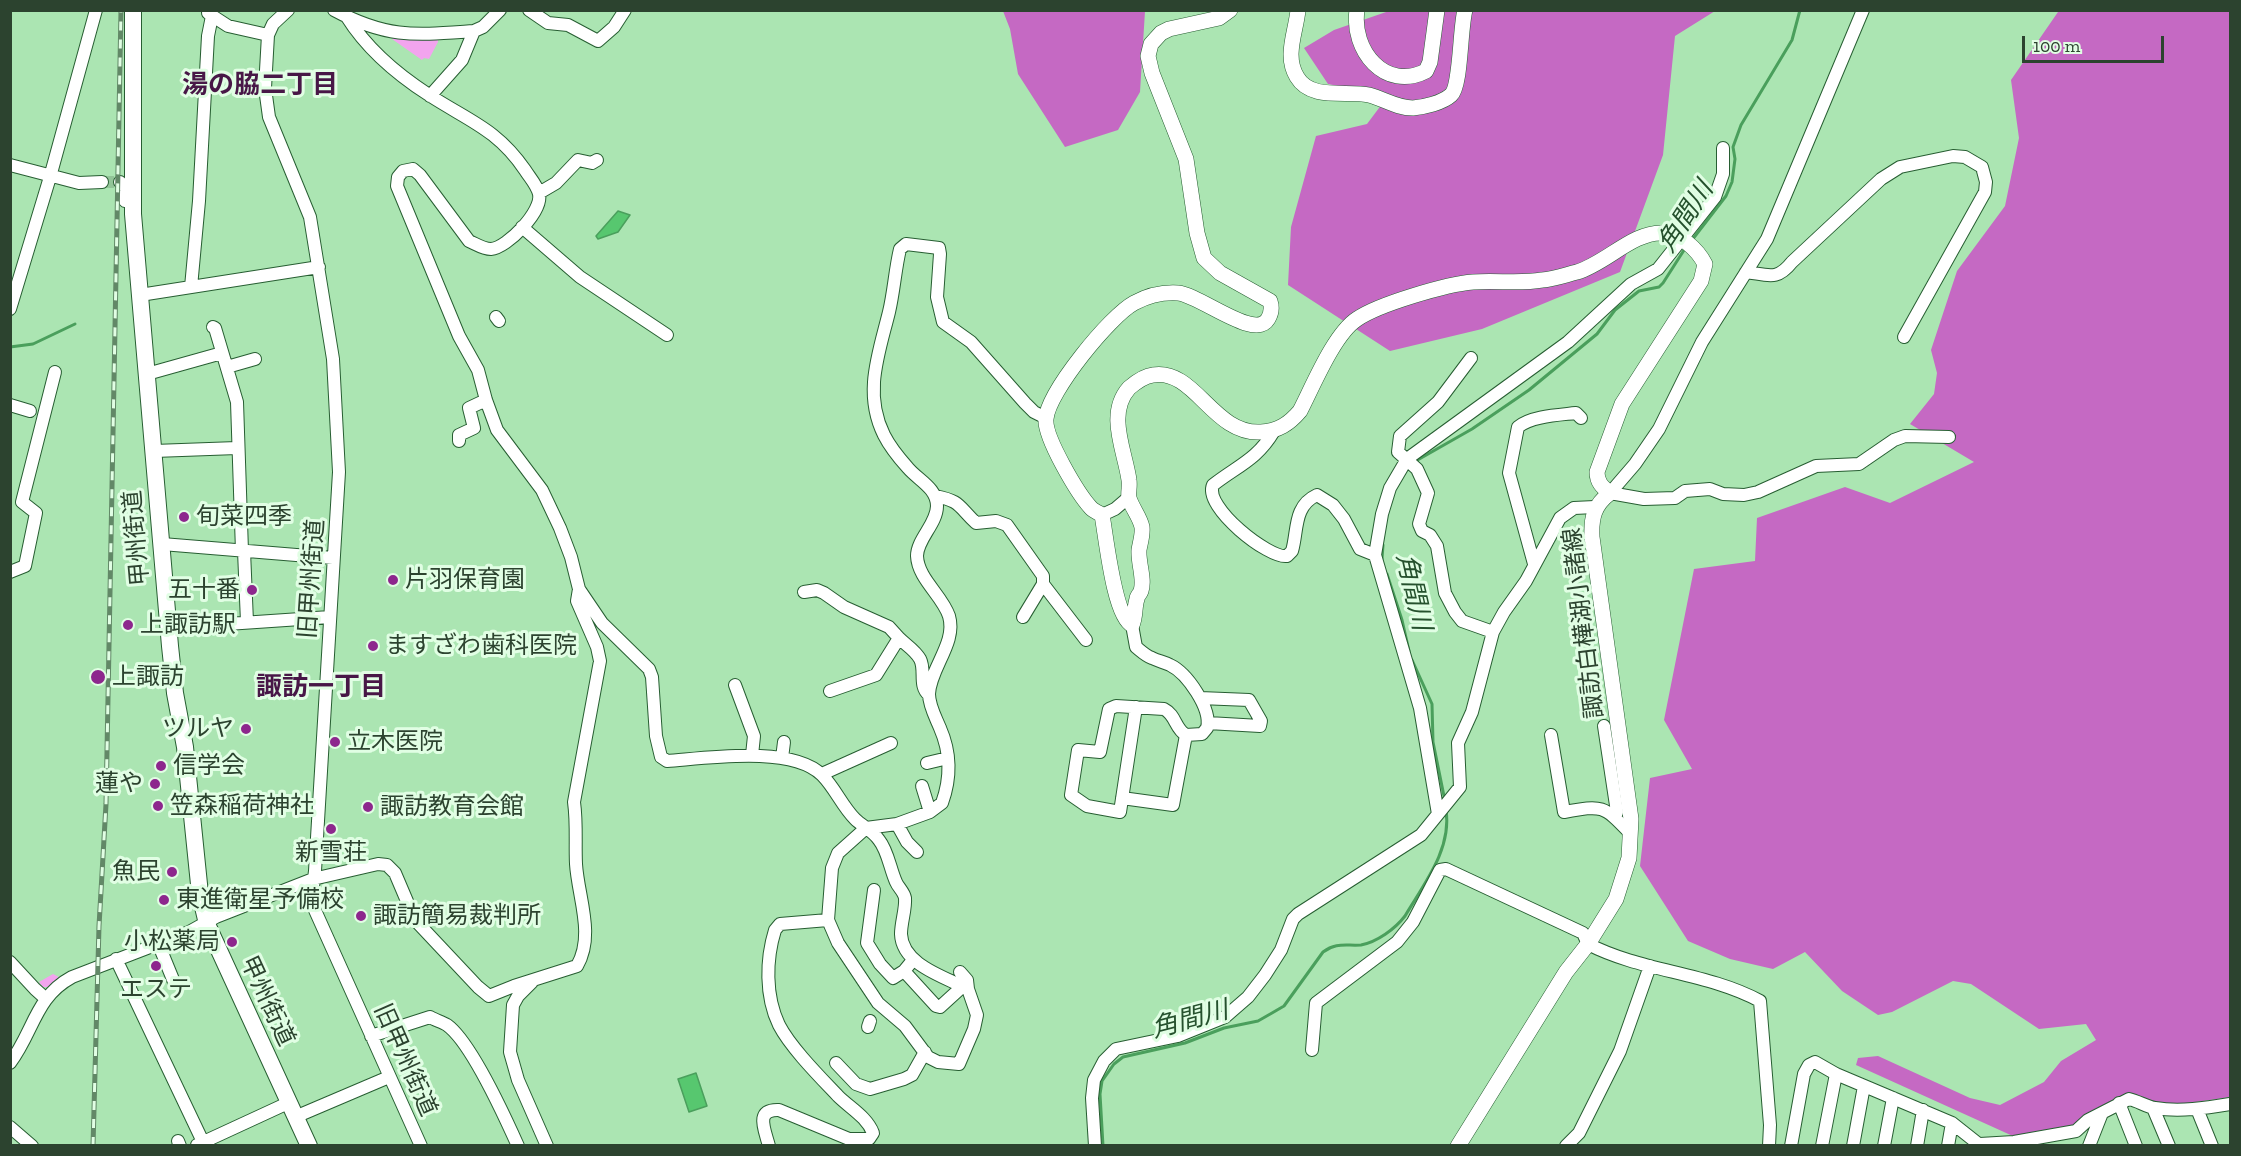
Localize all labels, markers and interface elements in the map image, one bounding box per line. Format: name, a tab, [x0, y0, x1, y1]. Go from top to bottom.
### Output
scale bar	[2025, 24, 2168, 62]
text: 100 m	[2033, 35, 2080, 57]
district label: 湯の脇二丁目	[182, 70, 338, 102]
water label: 角間川	[1652, 176, 1720, 258]
street label: 甲州街道	[118, 489, 156, 587]
place label: 旬菜四季	[196, 503, 292, 531]
marker: 旬菜四季	[177, 510, 191, 524]
street label: 旧甲州街道	[293, 518, 331, 640]
street label: 諏訪白樺湖小諸線	[1558, 526, 1610, 720]
water label: 角間川	[1389, 550, 1437, 634]
place label: 片羽保育園	[405, 566, 525, 594]
marker: 片羽保育園	[386, 573, 400, 587]
place label: 五十番	[168, 576, 240, 604]
marker: 五十番	[245, 583, 259, 597]
place label: 上諏訪駅	[140, 611, 236, 639]
marker: 上諏訪駅	[121, 618, 135, 632]
place label: ますざわ歯科医院	[385, 632, 577, 660]
marker: ますざわ歯科医院	[366, 639, 380, 653]
place label: 上諏訪	[112, 663, 184, 691]
marker: 上諏訪	[89, 668, 107, 686]
district label: 諏訪一丁目	[256, 672, 386, 704]
place label: ツルヤ	[162, 715, 234, 743]
marker: ツルヤ	[239, 722, 253, 736]
place label: 立木医院	[347, 728, 443, 756]
marker: 立木医院	[328, 735, 342, 749]
place label: 信学会	[173, 752, 245, 780]
marker: 信学会	[154, 759, 168, 773]
place label: 蓮や	[95, 770, 143, 798]
marker: 蓮や	[148, 777, 162, 791]
place label: 笠森稲荷神社	[170, 792, 314, 820]
place label: 諏訪教育会館	[380, 793, 524, 821]
marker: 笠森稲荷神社	[151, 799, 165, 813]
marker: 諏訪教育会館	[361, 800, 375, 814]
marker: 新雪荘	[324, 822, 338, 836]
place label: 新雪荘	[295, 839, 367, 867]
place label: 魚民	[112, 858, 160, 886]
marker: 魚民	[165, 865, 179, 879]
place label: 東進衛星予備校	[176, 886, 344, 914]
marker: 東進衛星予備校	[157, 893, 171, 907]
place label: 諏訪簡易裁判所	[373, 902, 541, 930]
marker: 諏訪簡易裁判所	[354, 909, 368, 923]
place label: 小松薬局	[124, 928, 220, 956]
marker: 小松薬局	[225, 935, 239, 949]
street label: 甲州街道	[234, 951, 300, 1051]
marker: エステ	[149, 959, 163, 973]
place label: エステ	[120, 976, 192, 1004]
water label: 角間川	[1148, 995, 1232, 1045]
street label: 旧甲州街道	[367, 999, 443, 1121]

